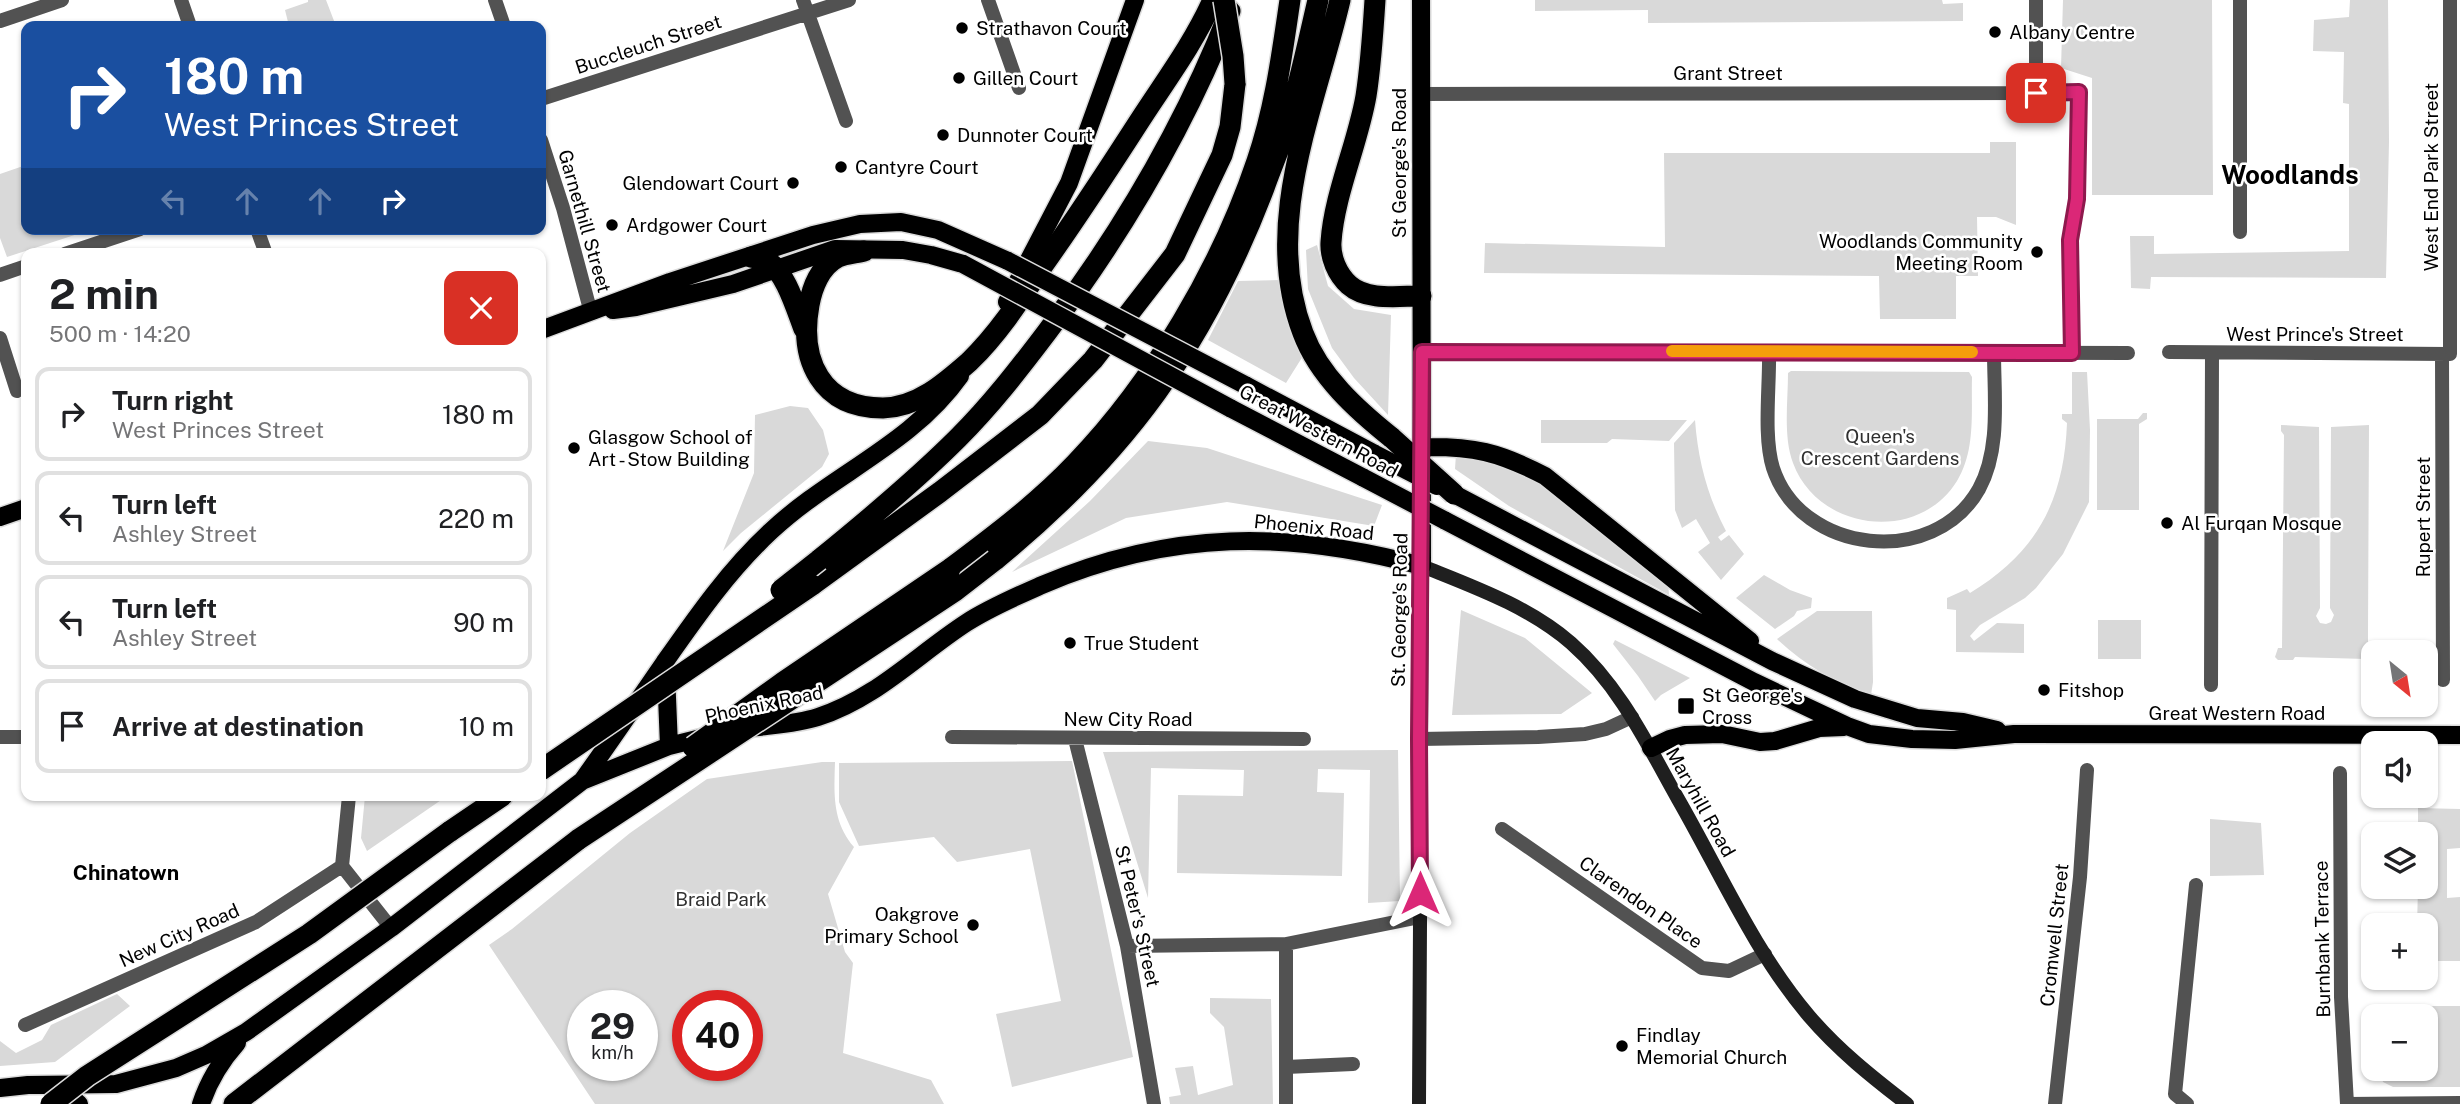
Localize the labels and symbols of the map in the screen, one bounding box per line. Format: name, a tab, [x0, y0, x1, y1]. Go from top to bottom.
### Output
street label: Buccleuch Street	[572, 10, 724, 78]
place label: Strathavon Court	[976, 17, 1127, 39]
marker: Strathavon Court	[954, 20, 970, 36]
place label: Albany Centre	[2009, 21, 2135, 43]
marker: Albany Centre	[1987, 24, 2003, 40]
street label: Grant Street	[1673, 62, 1783, 84]
pin	[2006, 63, 2066, 123]
place label: Gillen Court	[973, 67, 1078, 89]
marker: Gillen Court	[951, 70, 967, 86]
street label: West End Park Street	[2420, 83, 2442, 271]
street label: St George's Road	[1388, 88, 1410, 238]
place label: Dunnoter Court	[957, 124, 1093, 146]
marker: Dunnoter Court	[935, 127, 951, 143]
street label: Garnethill Street	[554, 147, 616, 295]
place label: Cantyre Court	[855, 156, 979, 178]
marker: Cantyre Court	[833, 159, 849, 175]
district label: Woodlands	[2221, 159, 2359, 190]
place label: Glendowart Court	[622, 172, 779, 194]
marker: Glendowart Court	[785, 175, 801, 191]
place label: Ardgower Court	[626, 214, 767, 236]
marker: Ardgower Court	[604, 217, 620, 233]
place label: Woodlands Community Meeting Room	[1819, 230, 2023, 274]
marker: Woodlands Community Meeting Room	[2029, 244, 2045, 260]
street label: West Prince's Street	[2226, 323, 2404, 345]
street label: Great Western Road	[1236, 380, 1402, 482]
park label: Queen's Crescent Gardens	[1801, 425, 1959, 469]
place label: Glasgow School of Art - Stow Building	[588, 426, 752, 470]
marker: Glasgow School of Art - Stow Building	[566, 440, 582, 456]
street label: Rupert Street	[2412, 457, 2434, 577]
street label: Phoenix Road	[1253, 510, 1375, 544]
place label: Al Furqan Mosque	[2181, 512, 2342, 534]
marker: Al Furqan Mosque	[2159, 515, 2175, 531]
street label: St. George's Road	[1387, 533, 1411, 687]
place label: True Student	[1084, 632, 1199, 654]
marker: True Student	[1062, 635, 1078, 651]
north arrow	[2361, 640, 2438, 718]
place label: Fitshop	[2058, 679, 2124, 701]
street label: Phoenix Road	[703, 681, 825, 727]
marker: Fitshop	[2036, 682, 2052, 698]
place label: St George's Cross	[1702, 684, 1803, 728]
marker: St George's Cross	[1676, 696, 1696, 716]
street label: Great Western Road	[2149, 702, 2325, 724]
street label: New City Road	[1063, 708, 1193, 730]
street label: Maryhill Road	[1662, 743, 1740, 861]
street label: St Peter's Street	[1111, 843, 1165, 989]
street label: Clarendon Place	[1575, 851, 1707, 953]
position arrow	[1383, 856, 1457, 930]
district label: Chinatown	[73, 860, 179, 885]
street label: Burnbank Terrace	[2310, 860, 2334, 1018]
street label: Cromwell Street	[2036, 862, 2072, 1008]
park label: Braid Park	[675, 888, 767, 910]
street label: New City Road	[116, 899, 242, 971]
place label: Oakgrove Primary School	[824, 903, 959, 947]
marker: Oakgrove Primary School	[965, 917, 981, 933]
speed limit sign: 40	[672, 990, 763, 1081]
place label: Findlay Memorial Church	[1636, 1024, 1787, 1068]
marker: Findlay Memorial Church	[1614, 1038, 1630, 1054]

